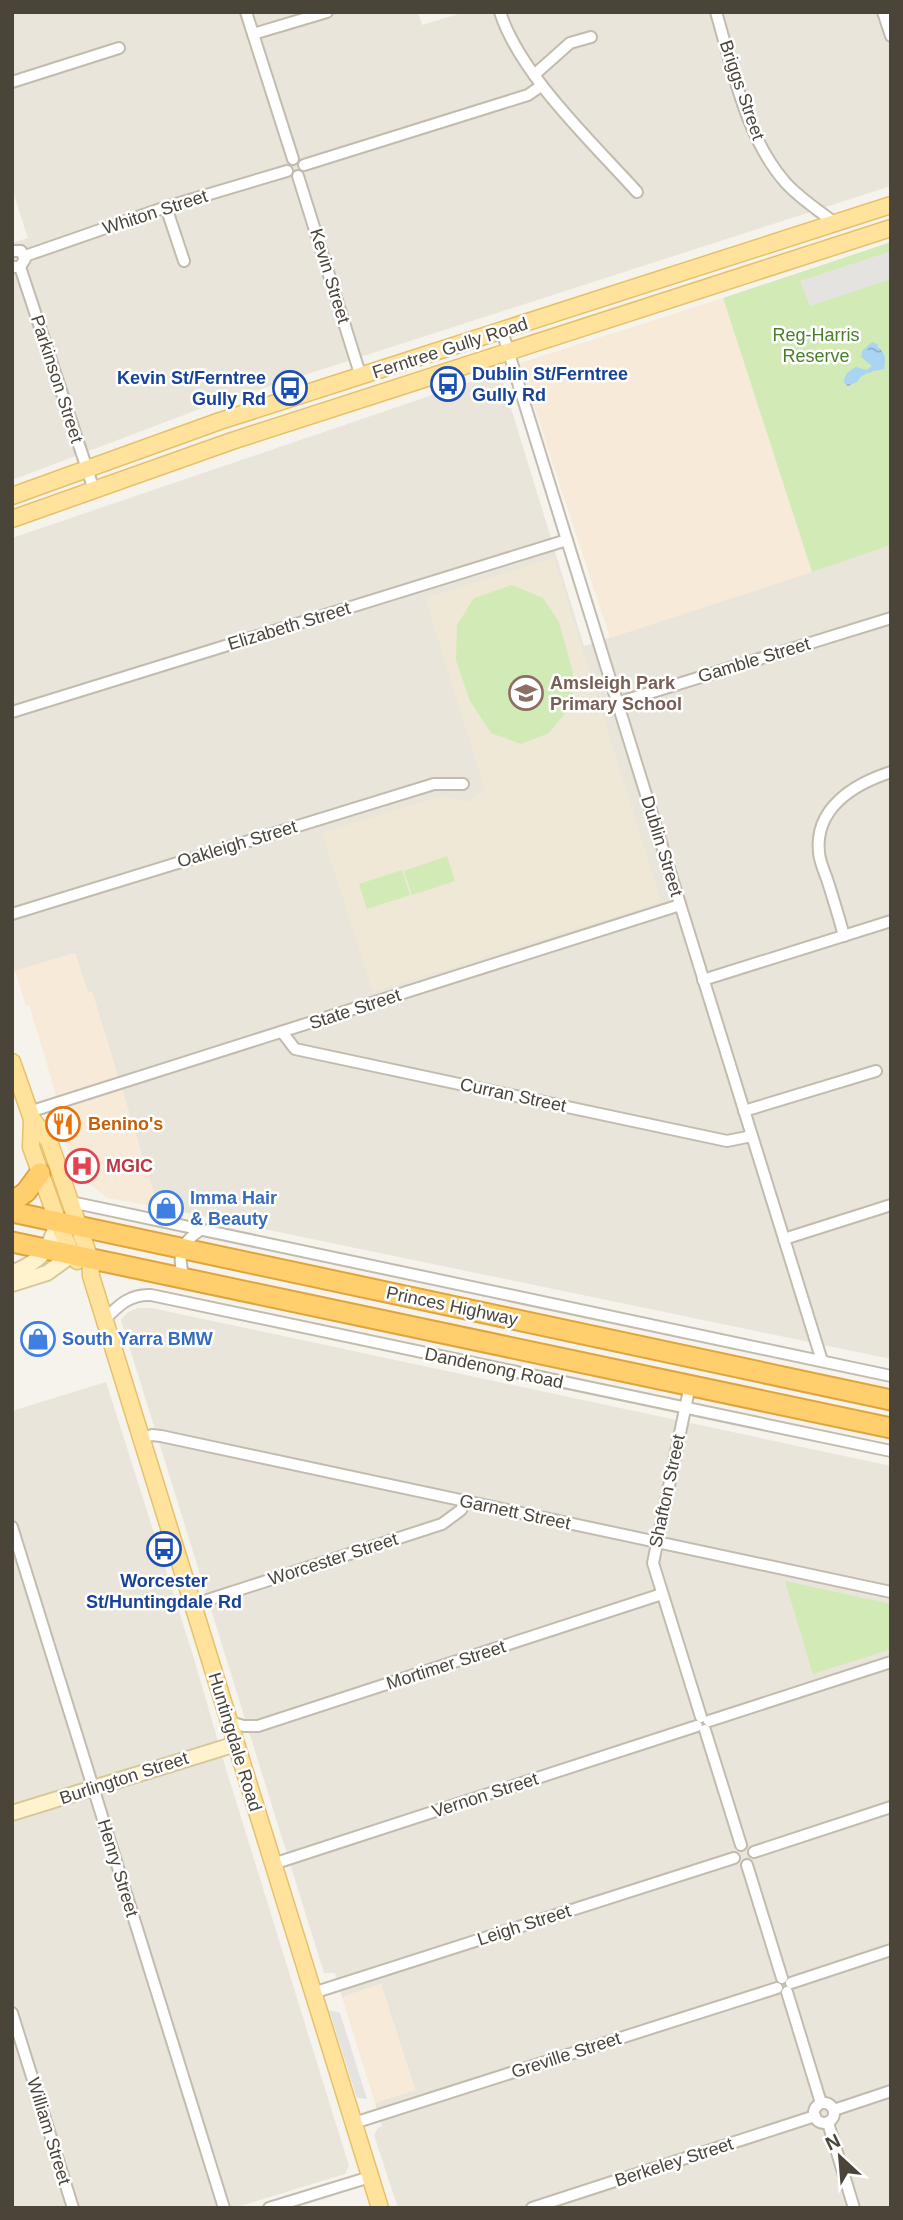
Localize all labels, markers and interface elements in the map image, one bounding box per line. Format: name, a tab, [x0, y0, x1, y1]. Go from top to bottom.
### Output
street label: Briggs Street	[716, 38, 768, 142]
street label: Whiton Street	[100, 186, 210, 238]
street label: Kevin Street	[306, 226, 354, 326]
street label: Parkinson Street	[27, 313, 87, 445]
street label: Ferntree Gully Road	[370, 313, 530, 383]
park label: Reg-Harris Reserve	[772, 325, 860, 366]
place label: Dublin St/Ferntree Gully Rd	[472, 364, 628, 405]
bus stop icon: Dublin St/Ferntree Gully Rd	[429, 365, 467, 403]
place label: Kevin St/Ferntree Gully Rd	[117, 368, 266, 409]
bus stop icon: Kevin St/Ferntree Gully Rd	[271, 369, 309, 407]
street label: Elizabeth Street	[225, 598, 353, 654]
street label: Gamble Street	[696, 633, 812, 687]
place label: Amsleigh Park Primary School	[550, 673, 682, 714]
school or university icon: Amsleigh Park Primary School	[507, 674, 545, 712]
street label: Dublin Street	[637, 793, 687, 899]
street label: Oakleigh Street	[175, 816, 299, 872]
street label: State Street	[307, 985, 403, 1033]
street label: Curran Street	[458, 1074, 568, 1116]
restaurant icon: Benino's	[44, 1105, 82, 1143]
place label: Benino's	[88, 1114, 163, 1134]
hospital icon: MGIC	[63, 1147, 101, 1185]
place label: MGIC	[106, 1156, 153, 1176]
place label: Imma Hair & Beauty	[190, 1188, 277, 1229]
shop icon: Imma Hair & Beauty	[147, 1189, 185, 1227]
street label: Princes Highway	[384, 1282, 520, 1330]
shop icon: South Yarra BMW	[19, 1320, 57, 1358]
place label: South Yarra BMW	[62, 1329, 213, 1349]
street label: Dandenong Road	[423, 1344, 565, 1392]
street label: Shafton Street	[645, 1433, 689, 1549]
street label: Garnett Street	[458, 1490, 572, 1534]
street label: Worcester Street	[266, 1529, 400, 1589]
bus stop icon: Worcester St/Huntingdale Rd	[145, 1530, 183, 1568]
place label: Worcester St/Huntingdale Rd	[86, 1571, 242, 1612]
street label: Mortimer Street	[384, 1636, 508, 1694]
street label: Huntingdale Road	[204, 1670, 266, 1814]
street label: Burlington Street	[57, 1748, 191, 1808]
street label: Vernon Street	[430, 1768, 540, 1822]
street label: Henry Street	[94, 1817, 142, 1919]
street label: Leigh Street	[475, 1900, 573, 1950]
street label: Greville Street	[509, 2028, 623, 2082]
street label: William Street	[23, 2075, 75, 2187]
north arrow	[805, 2122, 875, 2192]
text: N	[822, 2130, 844, 2155]
street label: Berkeley Street	[612, 2133, 736, 2191]

